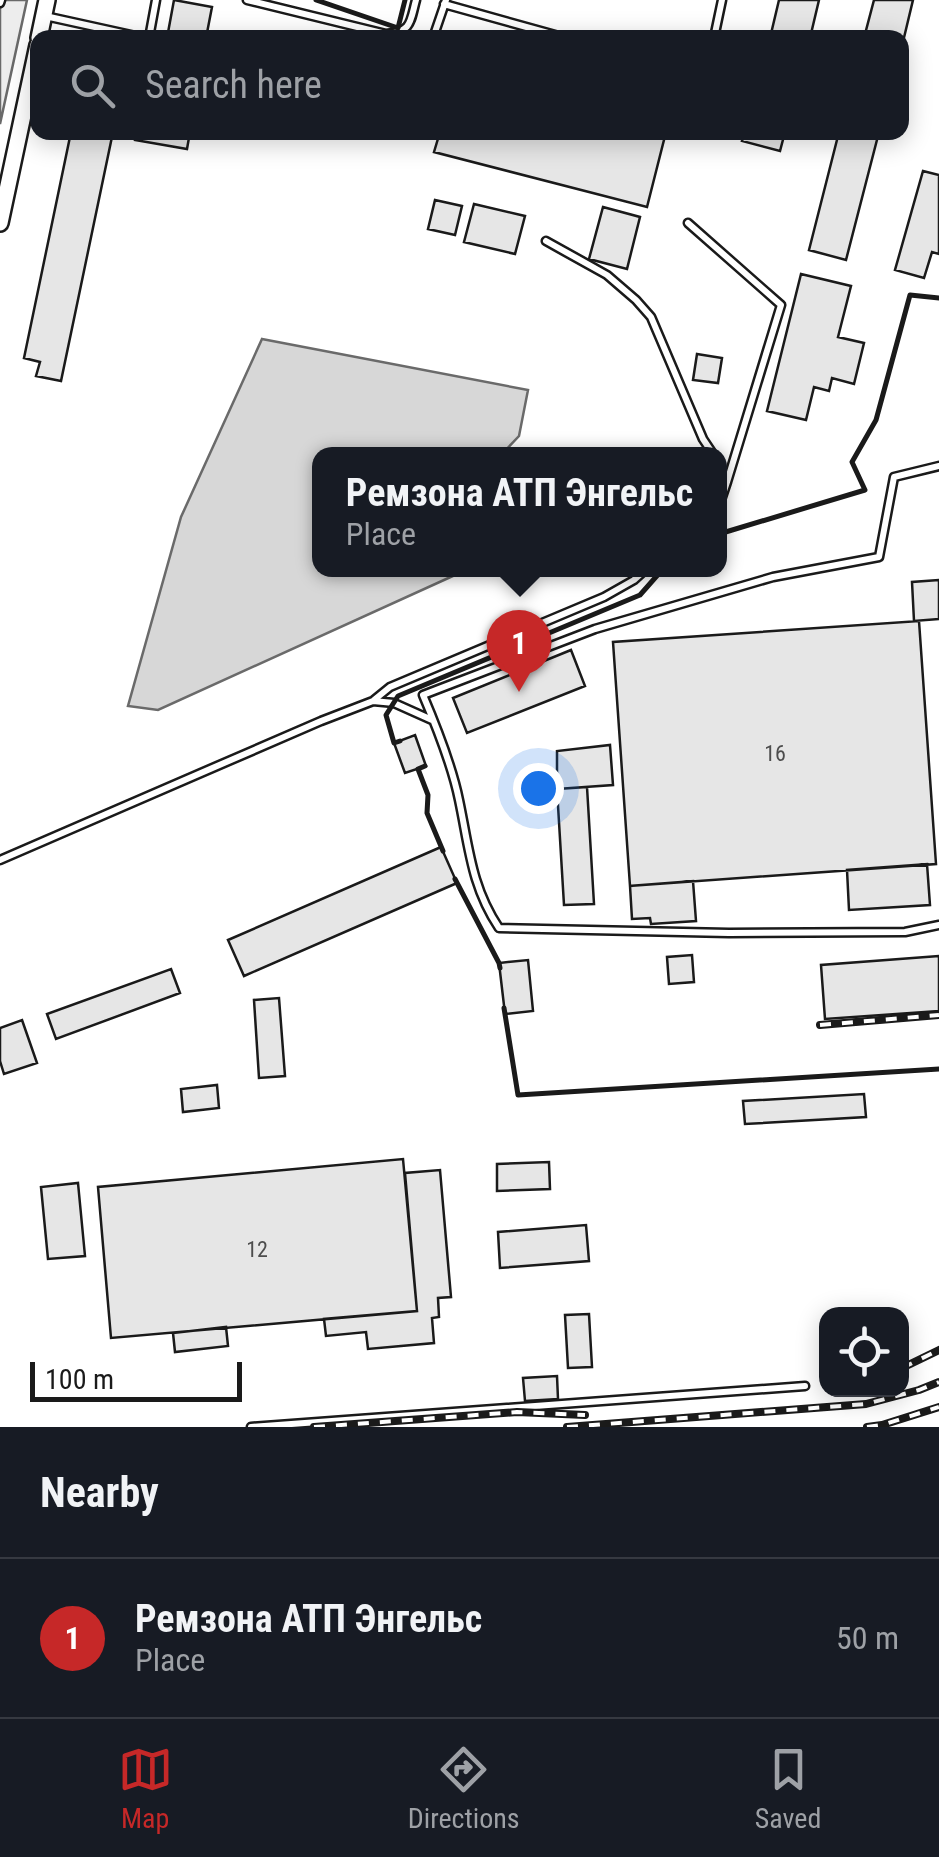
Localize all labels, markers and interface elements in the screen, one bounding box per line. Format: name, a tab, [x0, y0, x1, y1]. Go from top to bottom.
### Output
search box	[30, 30, 909, 140]
icon: search	[65, 58, 120, 113]
text: Search here	[145, 63, 322, 107]
popup	[312, 447, 727, 577]
text: Ремзона АТП Энгельс	[346, 471, 693, 515]
text: Place	[346, 515, 416, 553]
pin: 1	[486, 610, 552, 692]
house number: 16	[764, 741, 786, 766]
your location	[513, 763, 564, 814]
house number: 12	[246, 1237, 268, 1262]
map controls	[819, 1307, 909, 1397]
button: locate	[819, 1307, 909, 1397]
scale bar	[30, 1357, 242, 1402]
text: 100 m	[45, 1363, 114, 1396]
text: Nearby	[40, 1468, 159, 1517]
text: Ремзона АТП Энгельс	[135, 1597, 482, 1641]
text: 1	[64, 1619, 81, 1657]
text: 50 m	[836, 1619, 899, 1657]
text: Place	[135, 1641, 205, 1679]
tab: Map	[118, 1742, 173, 1835]
tab: Directions	[408, 1742, 520, 1835]
tab: Saved	[755, 1742, 821, 1835]

